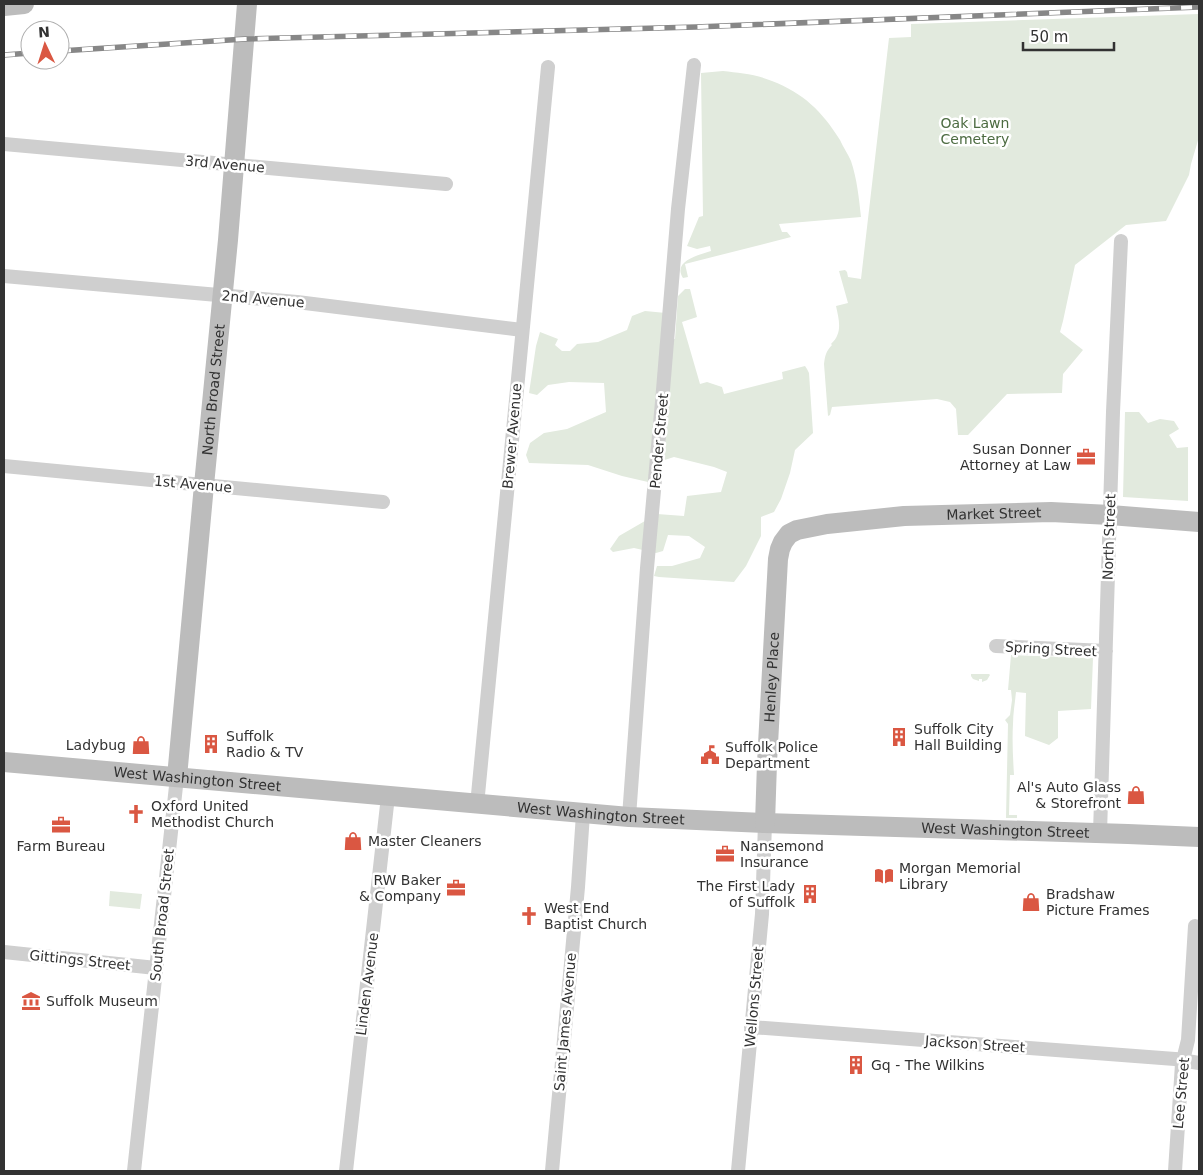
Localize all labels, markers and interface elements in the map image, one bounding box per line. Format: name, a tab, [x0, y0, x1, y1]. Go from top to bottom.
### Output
north arrow	[20, 20, 70, 70]
scale bar	[1023, 20, 1114, 52]
text: N	[38, 24, 50, 40]
text: 50 m	[1030, 28, 1068, 46]
park label: Oak Lawn Cemetery	[941, 115, 1009, 147]
street label: 3rd Avenue	[185, 153, 265, 175]
street label: 2nd Avenue	[221, 287, 305, 311]
street label: North Broad Street	[199, 323, 228, 456]
street label: Brewer Avenue	[499, 383, 525, 489]
street label: Pender Street	[647, 392, 671, 489]
place label: Susan Donner Attorney at Law	[960, 441, 1071, 473]
office icon: Susan Donner Attorney at Law	[1075, 446, 1097, 468]
street label: 1st Avenue	[153, 473, 233, 495]
street label: North Street	[1100, 493, 1119, 580]
street label: Market Street	[946, 504, 1042, 523]
street label: Henley Place	[761, 632, 782, 723]
street label: Spring Street	[1005, 639, 1098, 659]
place label: Suffolk City Hall Building	[914, 721, 1002, 753]
building icon: Suffolk City Hall Building	[888, 726, 910, 748]
place label: Suffolk Radio & TV	[226, 728, 304, 760]
building icon: Suffolk Radio & TV	[200, 733, 222, 755]
shop icon: Ladybug	[130, 734, 152, 756]
place label: Ladybug	[66, 737, 126, 753]
place label: Suffolk Police Department	[725, 739, 818, 771]
public building icon: Suffolk Police Department	[699, 744, 721, 766]
street label: West Washington Street	[113, 764, 282, 794]
place label: Al's Auto Glass & Storefront	[1017, 779, 1121, 811]
shop icon: Al's Auto Glass & Storefront	[1125, 784, 1147, 806]
place label: Oxford United Methodist Church	[151, 798, 274, 830]
street label: West Washington Street	[516, 799, 686, 827]
church icon: Oxford United Methodist Church	[125, 803, 147, 825]
office icon: Farm Bureau	[50, 814, 72, 836]
street label: West Washington Street	[921, 820, 1090, 841]
shop icon: Master Cleaners	[342, 830, 364, 852]
place label: Master Cleaners	[368, 833, 482, 849]
place label: Farm Bureau	[17, 838, 105, 854]
place label: Nansemond Insurance	[740, 838, 824, 870]
office icon: Nansemond Insurance	[714, 843, 736, 865]
street label: South Broad Street	[147, 847, 177, 982]
place label: Morgan Memorial Library	[899, 860, 1021, 892]
library icon: Morgan Memorial Library	[873, 865, 895, 887]
place label: RW Baker & Company	[359, 872, 441, 904]
office icon: RW Baker & Company	[445, 877, 467, 899]
place label: The First Lady of Suffolk	[696, 878, 796, 910]
building icon: The First Lady of Suffolk	[799, 883, 821, 905]
place label: Bradshaw Picture Frames	[1046, 886, 1150, 918]
shop icon: Bradshaw Picture Frames	[1020, 891, 1042, 913]
place label: West End Baptist Church	[544, 900, 647, 932]
church icon: West End Baptist Church	[518, 905, 540, 927]
street label: Linden Avenue	[353, 932, 381, 1036]
street label: Wellons Street	[742, 945, 766, 1048]
street label: Gittings Street	[29, 947, 132, 973]
street label: Saint James Avenue	[551, 952, 579, 1092]
museum icon: Suffolk Museum	[20, 990, 42, 1012]
place label: Suffolk Museum	[46, 993, 158, 1009]
street label: Jackson Street	[923, 1032, 1026, 1056]
building icon: Gq - The Wilkins	[845, 1054, 867, 1076]
street label: Lee Street	[1170, 1056, 1192, 1129]
place label: Gq - The Wilkins	[871, 1057, 985, 1073]

